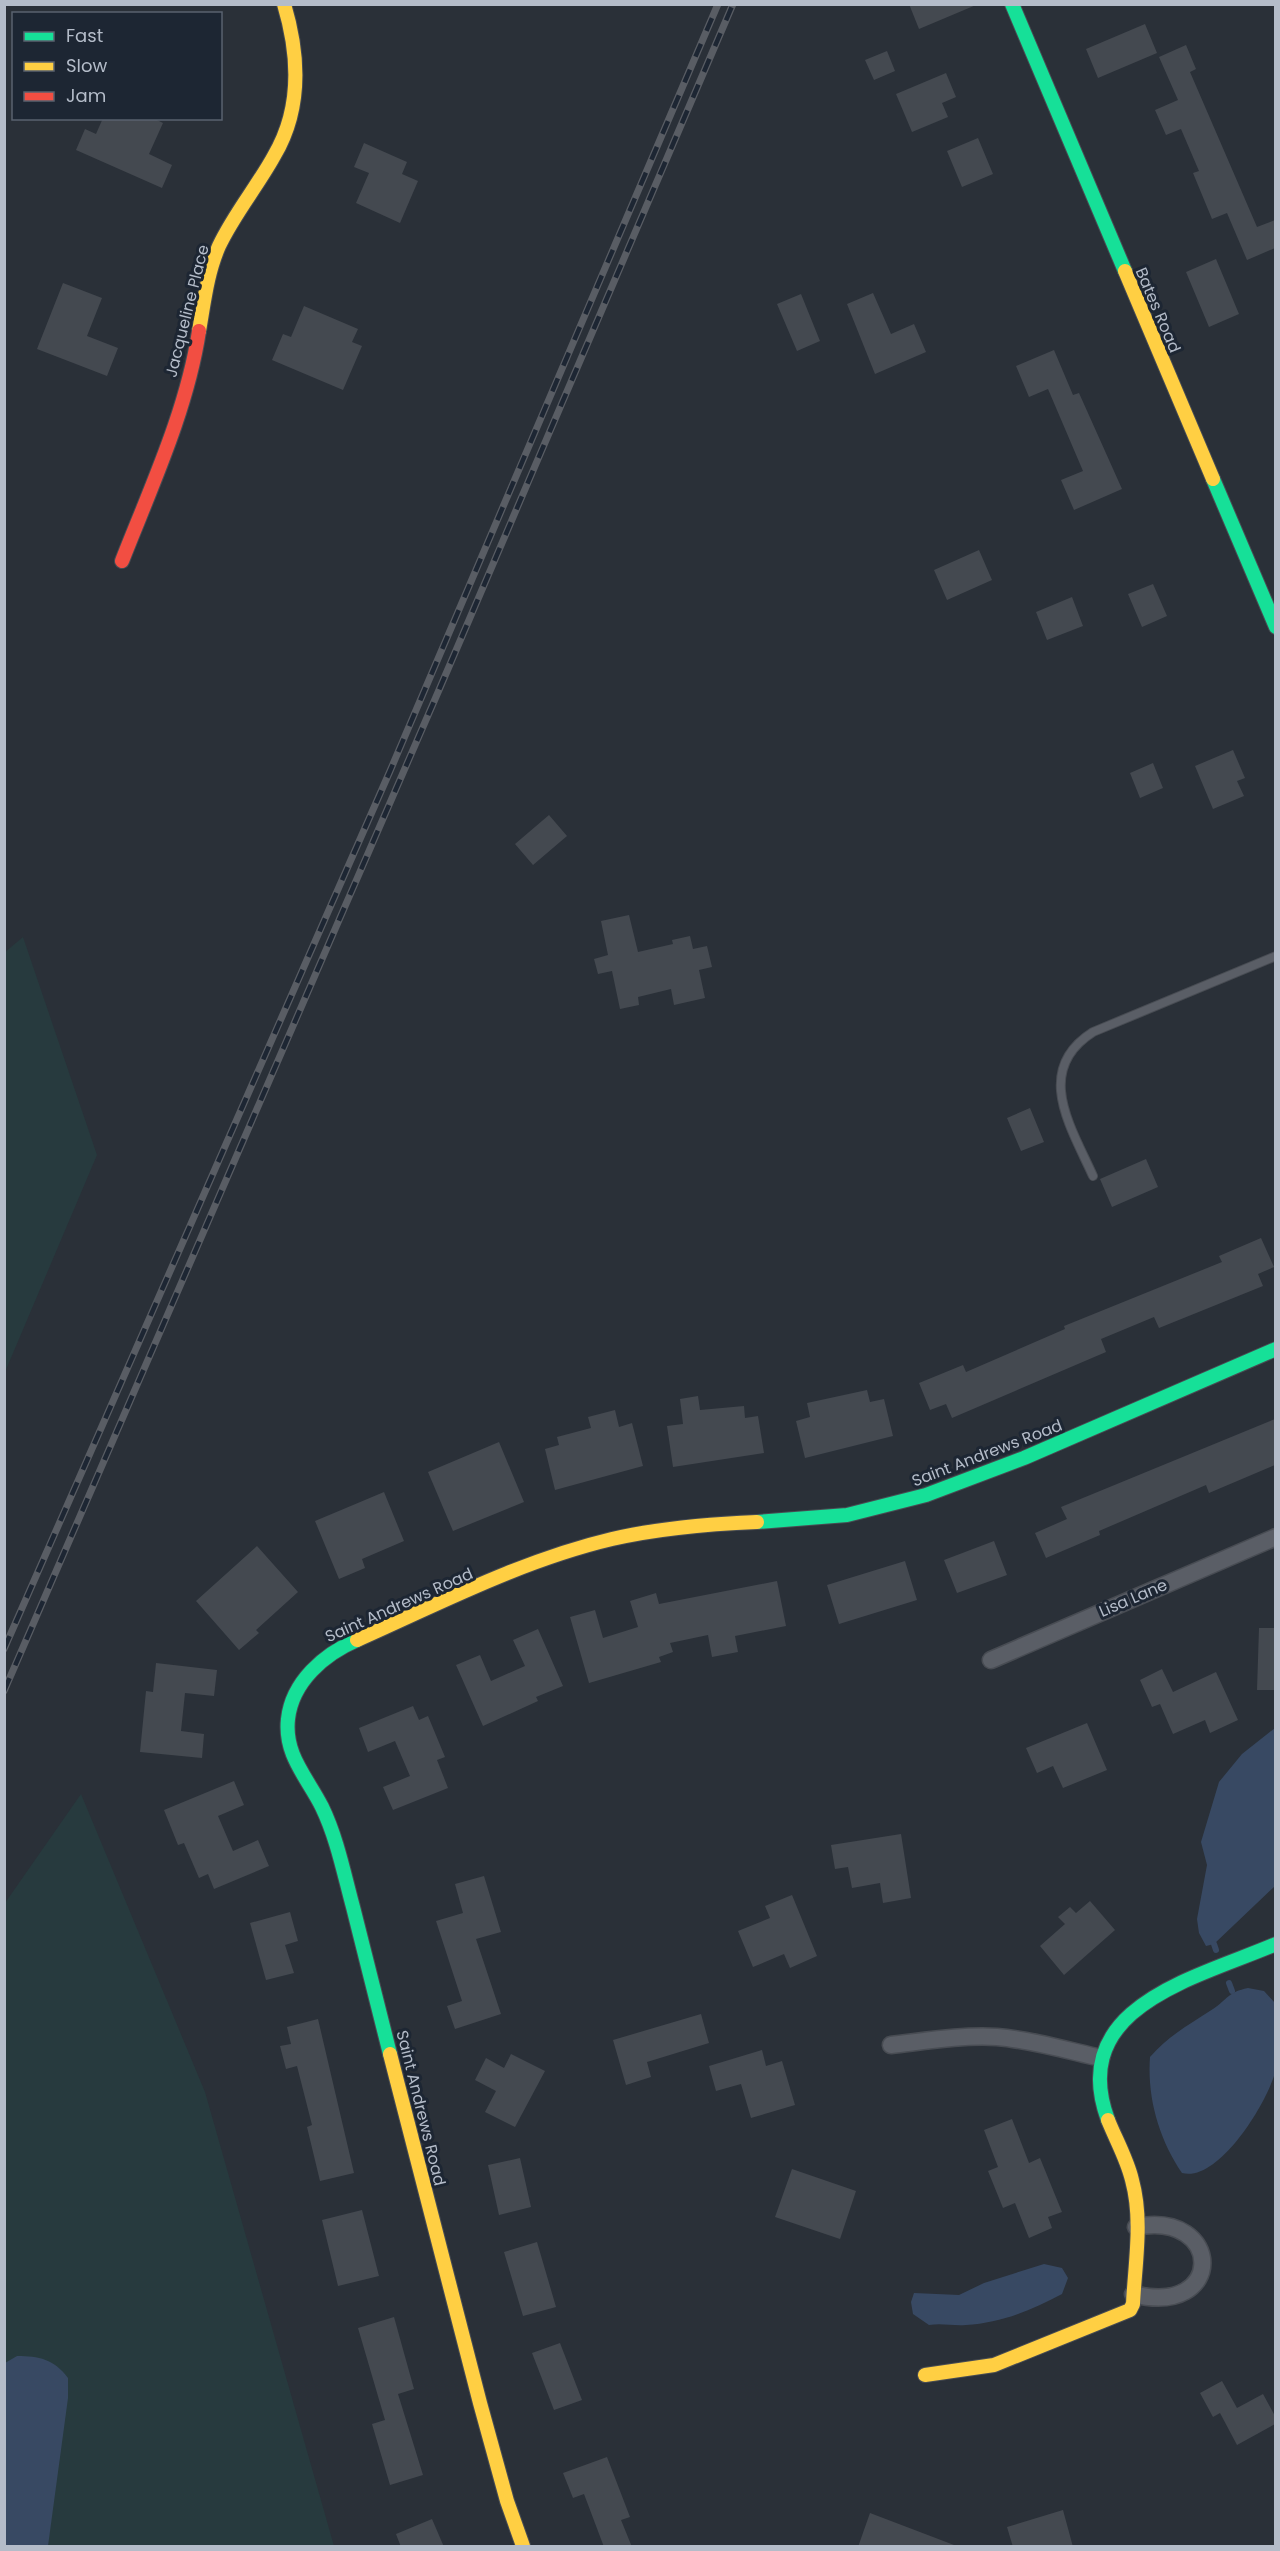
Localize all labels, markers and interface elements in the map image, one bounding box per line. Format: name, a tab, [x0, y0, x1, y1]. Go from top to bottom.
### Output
legend	[12, 12, 222, 120]
text: Fast	[66, 23, 103, 48]
text: Slow	[66, 53, 108, 78]
text: Jam	[66, 83, 106, 108]
street label: Jacqueline Place	[159, 242, 215, 380]
street label: Bates Road	[1130, 264, 1186, 356]
street label: Saint Andrews Road	[908, 1414, 1066, 1492]
street label: Saint Andrews Road	[321, 1562, 477, 1648]
street label: Lisa Lane	[1095, 1573, 1171, 1623]
street label: Saint Andrews Road	[391, 2028, 451, 2188]

